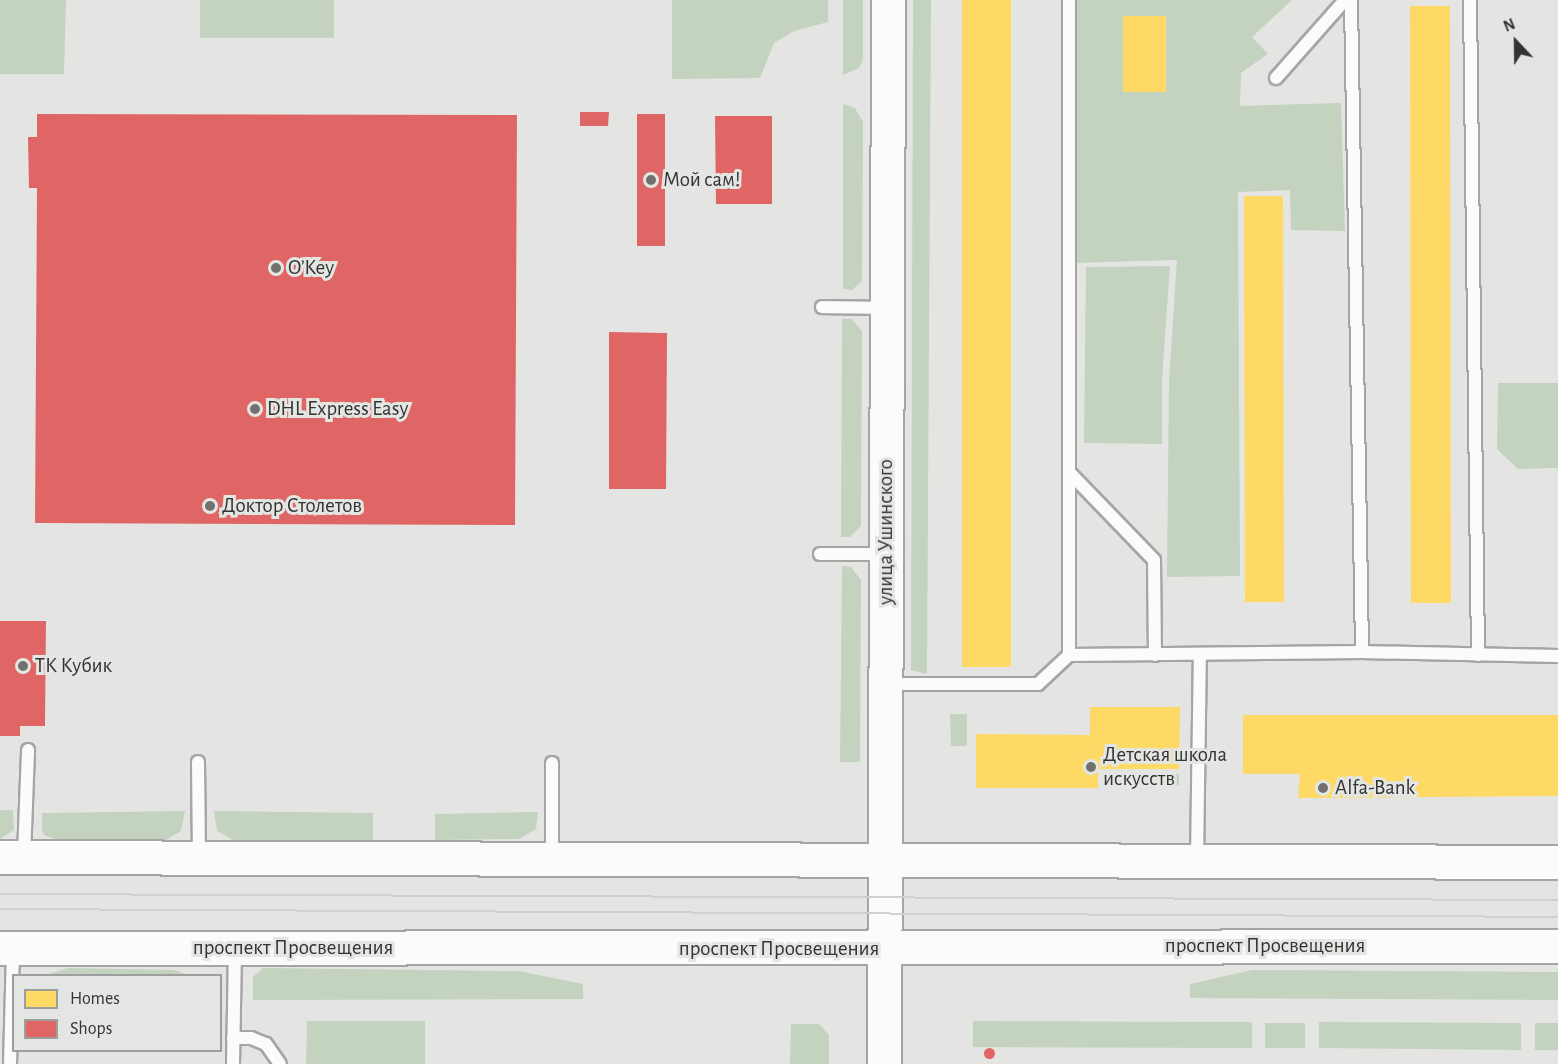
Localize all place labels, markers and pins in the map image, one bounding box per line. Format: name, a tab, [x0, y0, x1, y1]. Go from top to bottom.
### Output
place label: Мой сам!	[663, 167, 740, 193]
marker: Мой сам!	[644, 173, 658, 187]
place label: O’Key	[288, 255, 334, 281]
marker: O’Key	[269, 261, 283, 275]
place label: DHL Express Easy	[267, 396, 408, 422]
marker: DHL Express Easy	[248, 402, 262, 416]
place label: Доктор Столетов	[222, 493, 362, 519]
marker: Доктор Столетов	[203, 499, 217, 513]
place label: ТК Кубик	[35, 653, 112, 679]
marker: ТК Кубик	[16, 659, 30, 673]
place label: Детская школа искусств	[1103, 742, 1227, 792]
marker: Детская школа искусств	[1084, 760, 1098, 774]
place label: Alfa-Bank	[1335, 775, 1415, 801]
marker: Alfa-Bank	[1316, 781, 1330, 795]

